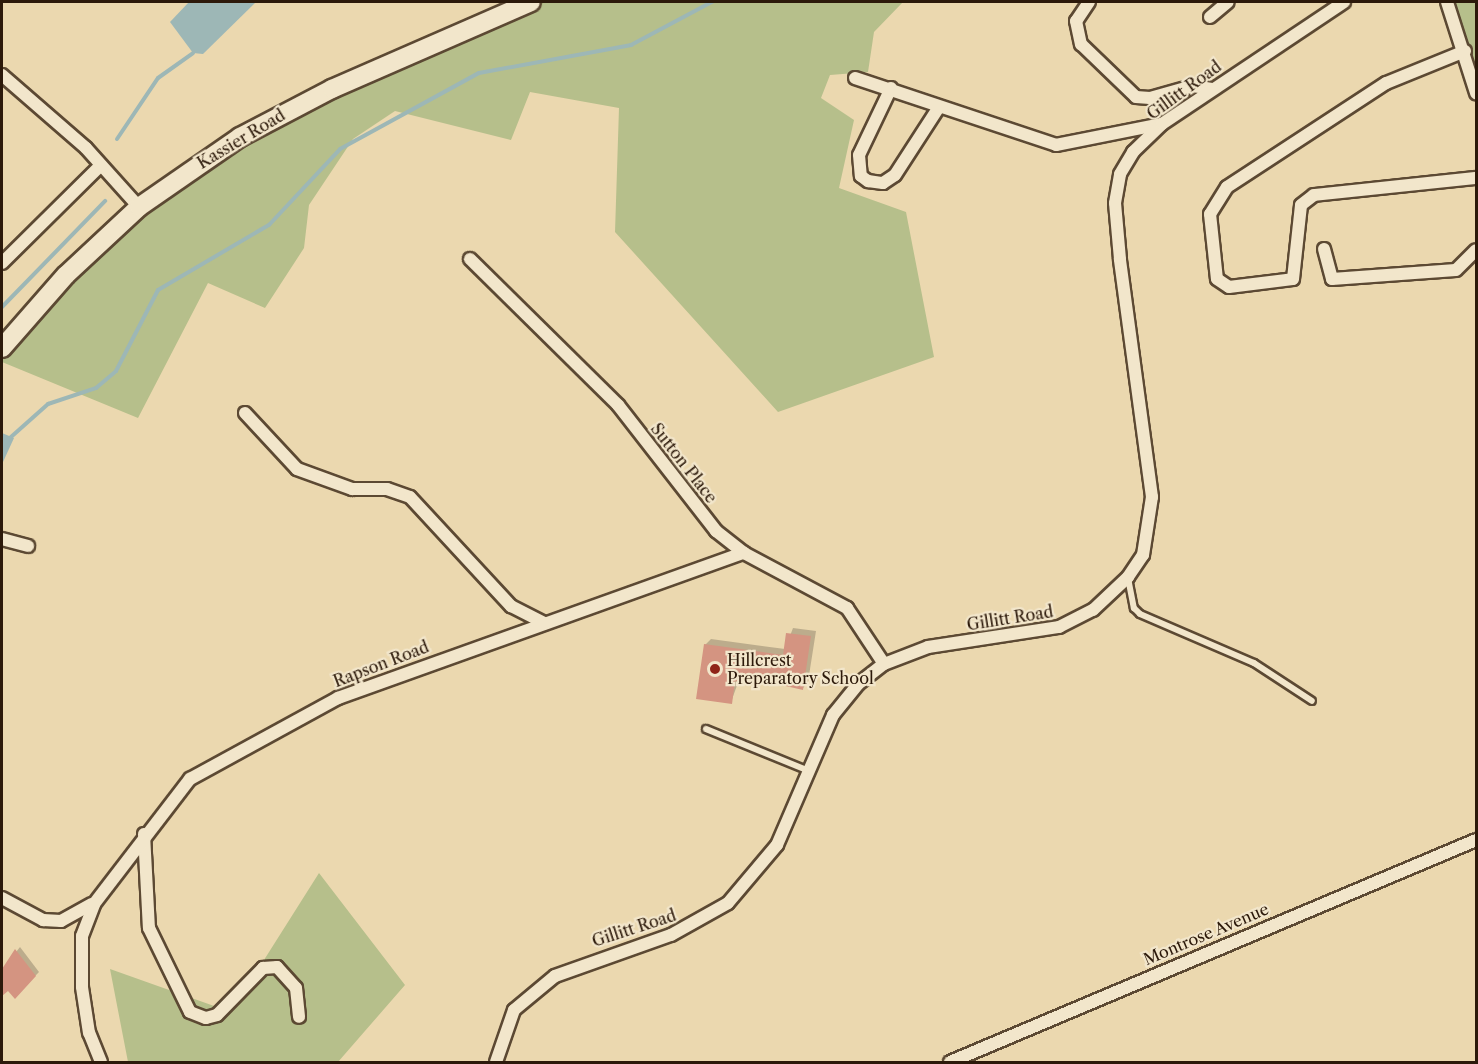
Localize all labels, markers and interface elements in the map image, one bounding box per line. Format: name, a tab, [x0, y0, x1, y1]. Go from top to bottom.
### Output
street label: Gillitt Road	[1143, 57, 1225, 123]
street label: Kassier Road	[194, 105, 288, 173]
street label: Sutton Place	[647, 419, 721, 507]
street label: Gillitt Road	[965, 602, 1055, 634]
street label: Rapson Road	[331, 637, 431, 691]
place label: Hillcrest Preparatory School	[727, 650, 874, 688]
marker: Hillcrest Preparatory School	[708, 662, 722, 676]
street label: Montrose Avenue	[1140, 899, 1272, 969]
street label: Gillitt Road	[590, 905, 678, 951]

